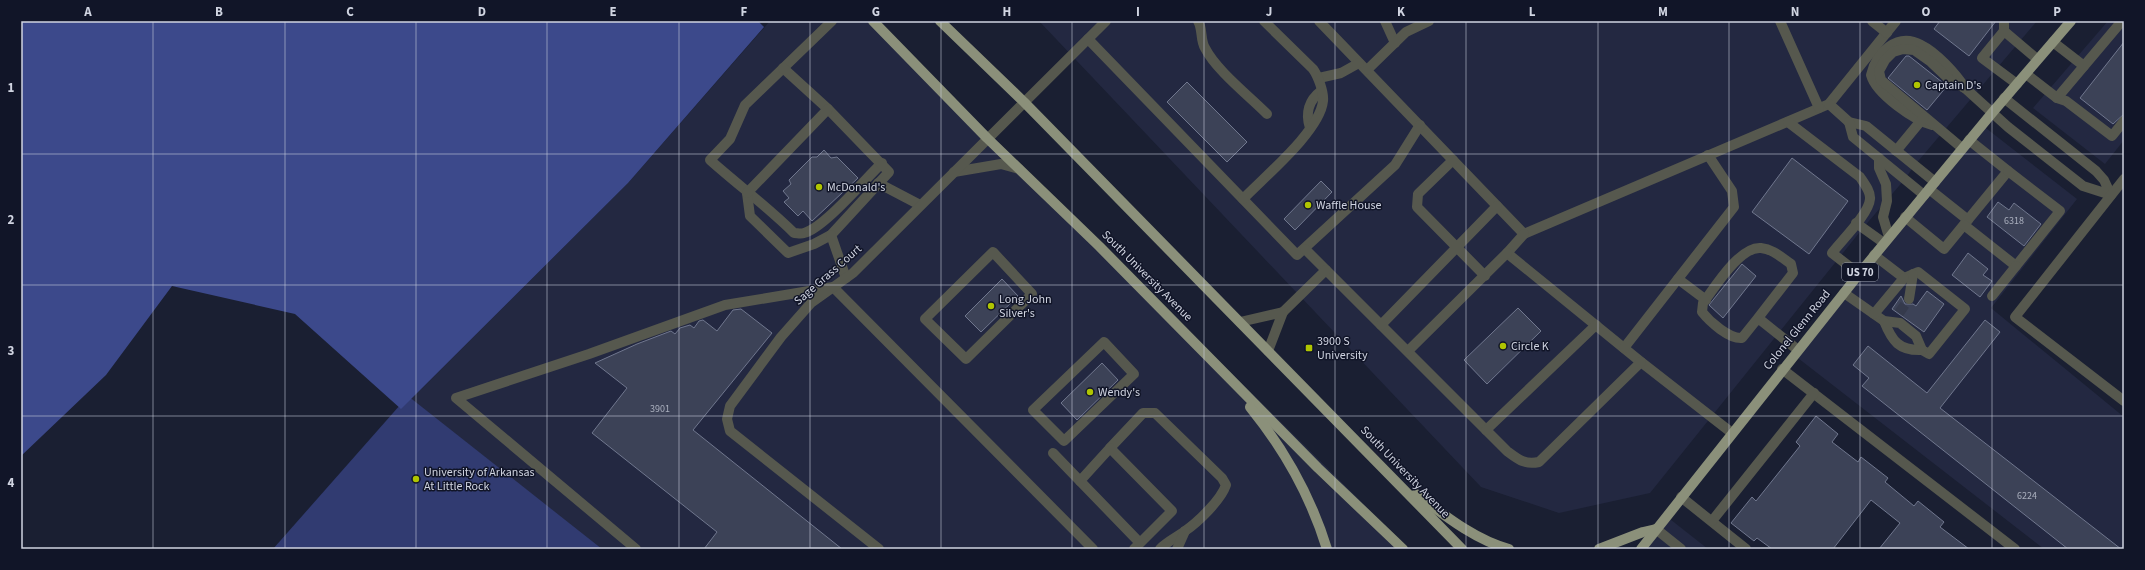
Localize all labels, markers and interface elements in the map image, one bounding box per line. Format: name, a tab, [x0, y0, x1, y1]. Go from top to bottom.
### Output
text: A	[83, 3, 92, 21]
text: B	[215, 3, 223, 21]
text: C	[346, 3, 354, 21]
text: D	[478, 3, 486, 21]
text: E	[609, 3, 617, 21]
text: F	[741, 3, 748, 21]
text: G	[872, 3, 880, 21]
text: H	[1003, 3, 1011, 21]
text: I	[1136, 3, 1140, 21]
text: J	[1266, 3, 1272, 21]
text: K	[1397, 3, 1406, 21]
text: L	[1529, 3, 1536, 21]
text: M	[1658, 3, 1668, 21]
text: N	[1791, 3, 1799, 21]
text: O	[1922, 3, 1931, 21]
text: P	[2053, 3, 2061, 21]
place label: Captain D's	[1925, 77, 1981, 94]
text: 1	[8, 79, 15, 97]
marker: Captain D's	[1912, 80, 1922, 90]
place label: McDonald's	[827, 179, 885, 196]
marker: McDonald's	[814, 182, 824, 192]
place label: Waffle House	[1316, 197, 1382, 214]
marker: Waffle House	[1303, 200, 1313, 210]
text: 2	[8, 211, 15, 229]
house number: 6318	[2004, 214, 2024, 228]
street label: South University Avenue	[1098, 227, 1196, 325]
street label: Sage Grass Court	[791, 241, 865, 309]
road number: US 70	[1842, 263, 1878, 281]
street label: Colonel Glenn Road	[1759, 286, 1835, 374]
place label: Long John Silver's	[999, 291, 1052, 322]
marker: Long John Silver's	[986, 301, 996, 311]
place label: 3900 S University	[1317, 333, 1368, 364]
place label: Circle K	[1511, 338, 1549, 355]
marker: Circle K	[1498, 341, 1508, 351]
text: 3	[8, 342, 15, 360]
marker: 3900 S University	[1304, 343, 1314, 353]
place label: Wendy's	[1098, 384, 1140, 401]
marker: Wendy's	[1085, 387, 1095, 397]
house number: 3901	[650, 402, 670, 416]
street label: South University Avenue	[1356, 422, 1454, 522]
place label: University of Arkansas At Little Rock	[424, 464, 535, 495]
text: 4	[8, 474, 15, 492]
marker: University of Arkansas At Little Rock	[411, 474, 421, 484]
house number: 6224	[2017, 489, 2037, 503]

